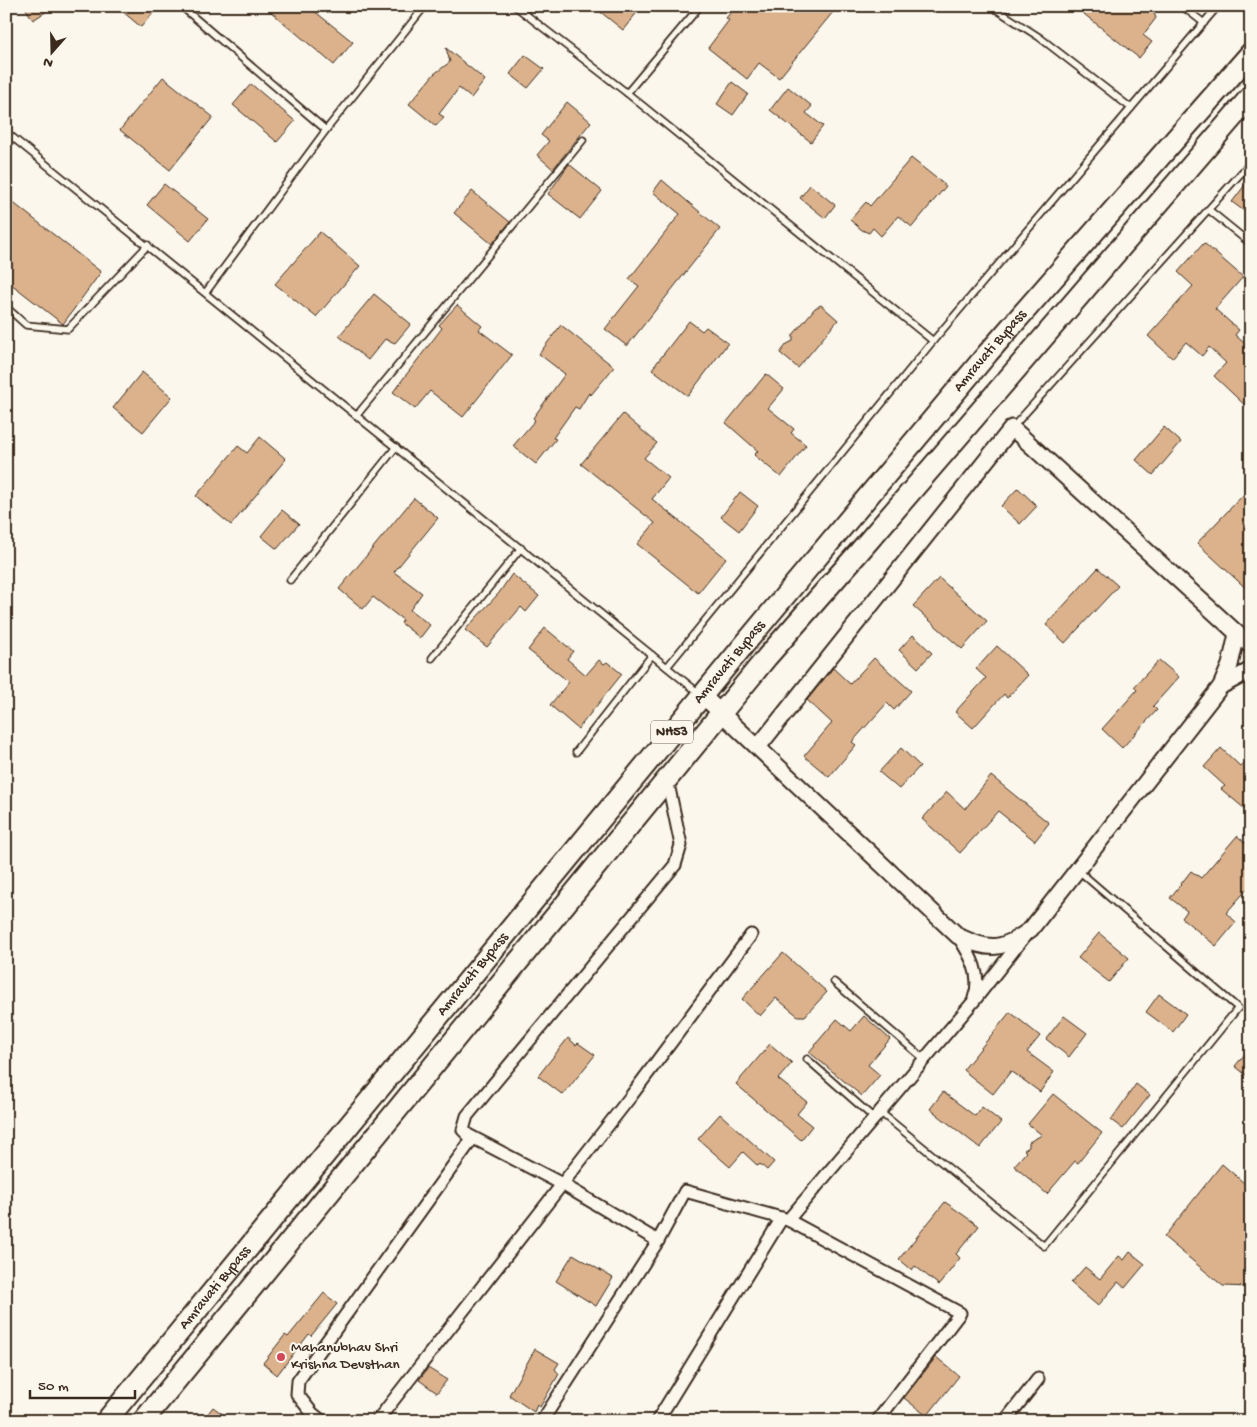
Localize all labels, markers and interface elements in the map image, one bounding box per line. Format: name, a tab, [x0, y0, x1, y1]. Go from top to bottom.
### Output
north arrow	[28, 28, 78, 78]
text: N	[41, 52, 56, 71]
street label: Amravati Bypass	[950, 306, 1031, 396]
street label: Amravati Bypass	[690, 617, 770, 708]
road number: NH53	[651, 720, 693, 744]
street label: Amravati Bypass	[433, 929, 513, 1020]
street label: Amravati Bypass	[176, 1242, 255, 1334]
place label: Mahanubhav Shri Krishna Devsthan	[291, 1339, 400, 1374]
marker: Mahanubhav Shri Krishna Devsthan	[275, 1351, 287, 1363]
scale bar	[30, 1367, 135, 1399]
text: 50 m	[38, 1378, 69, 1396]

